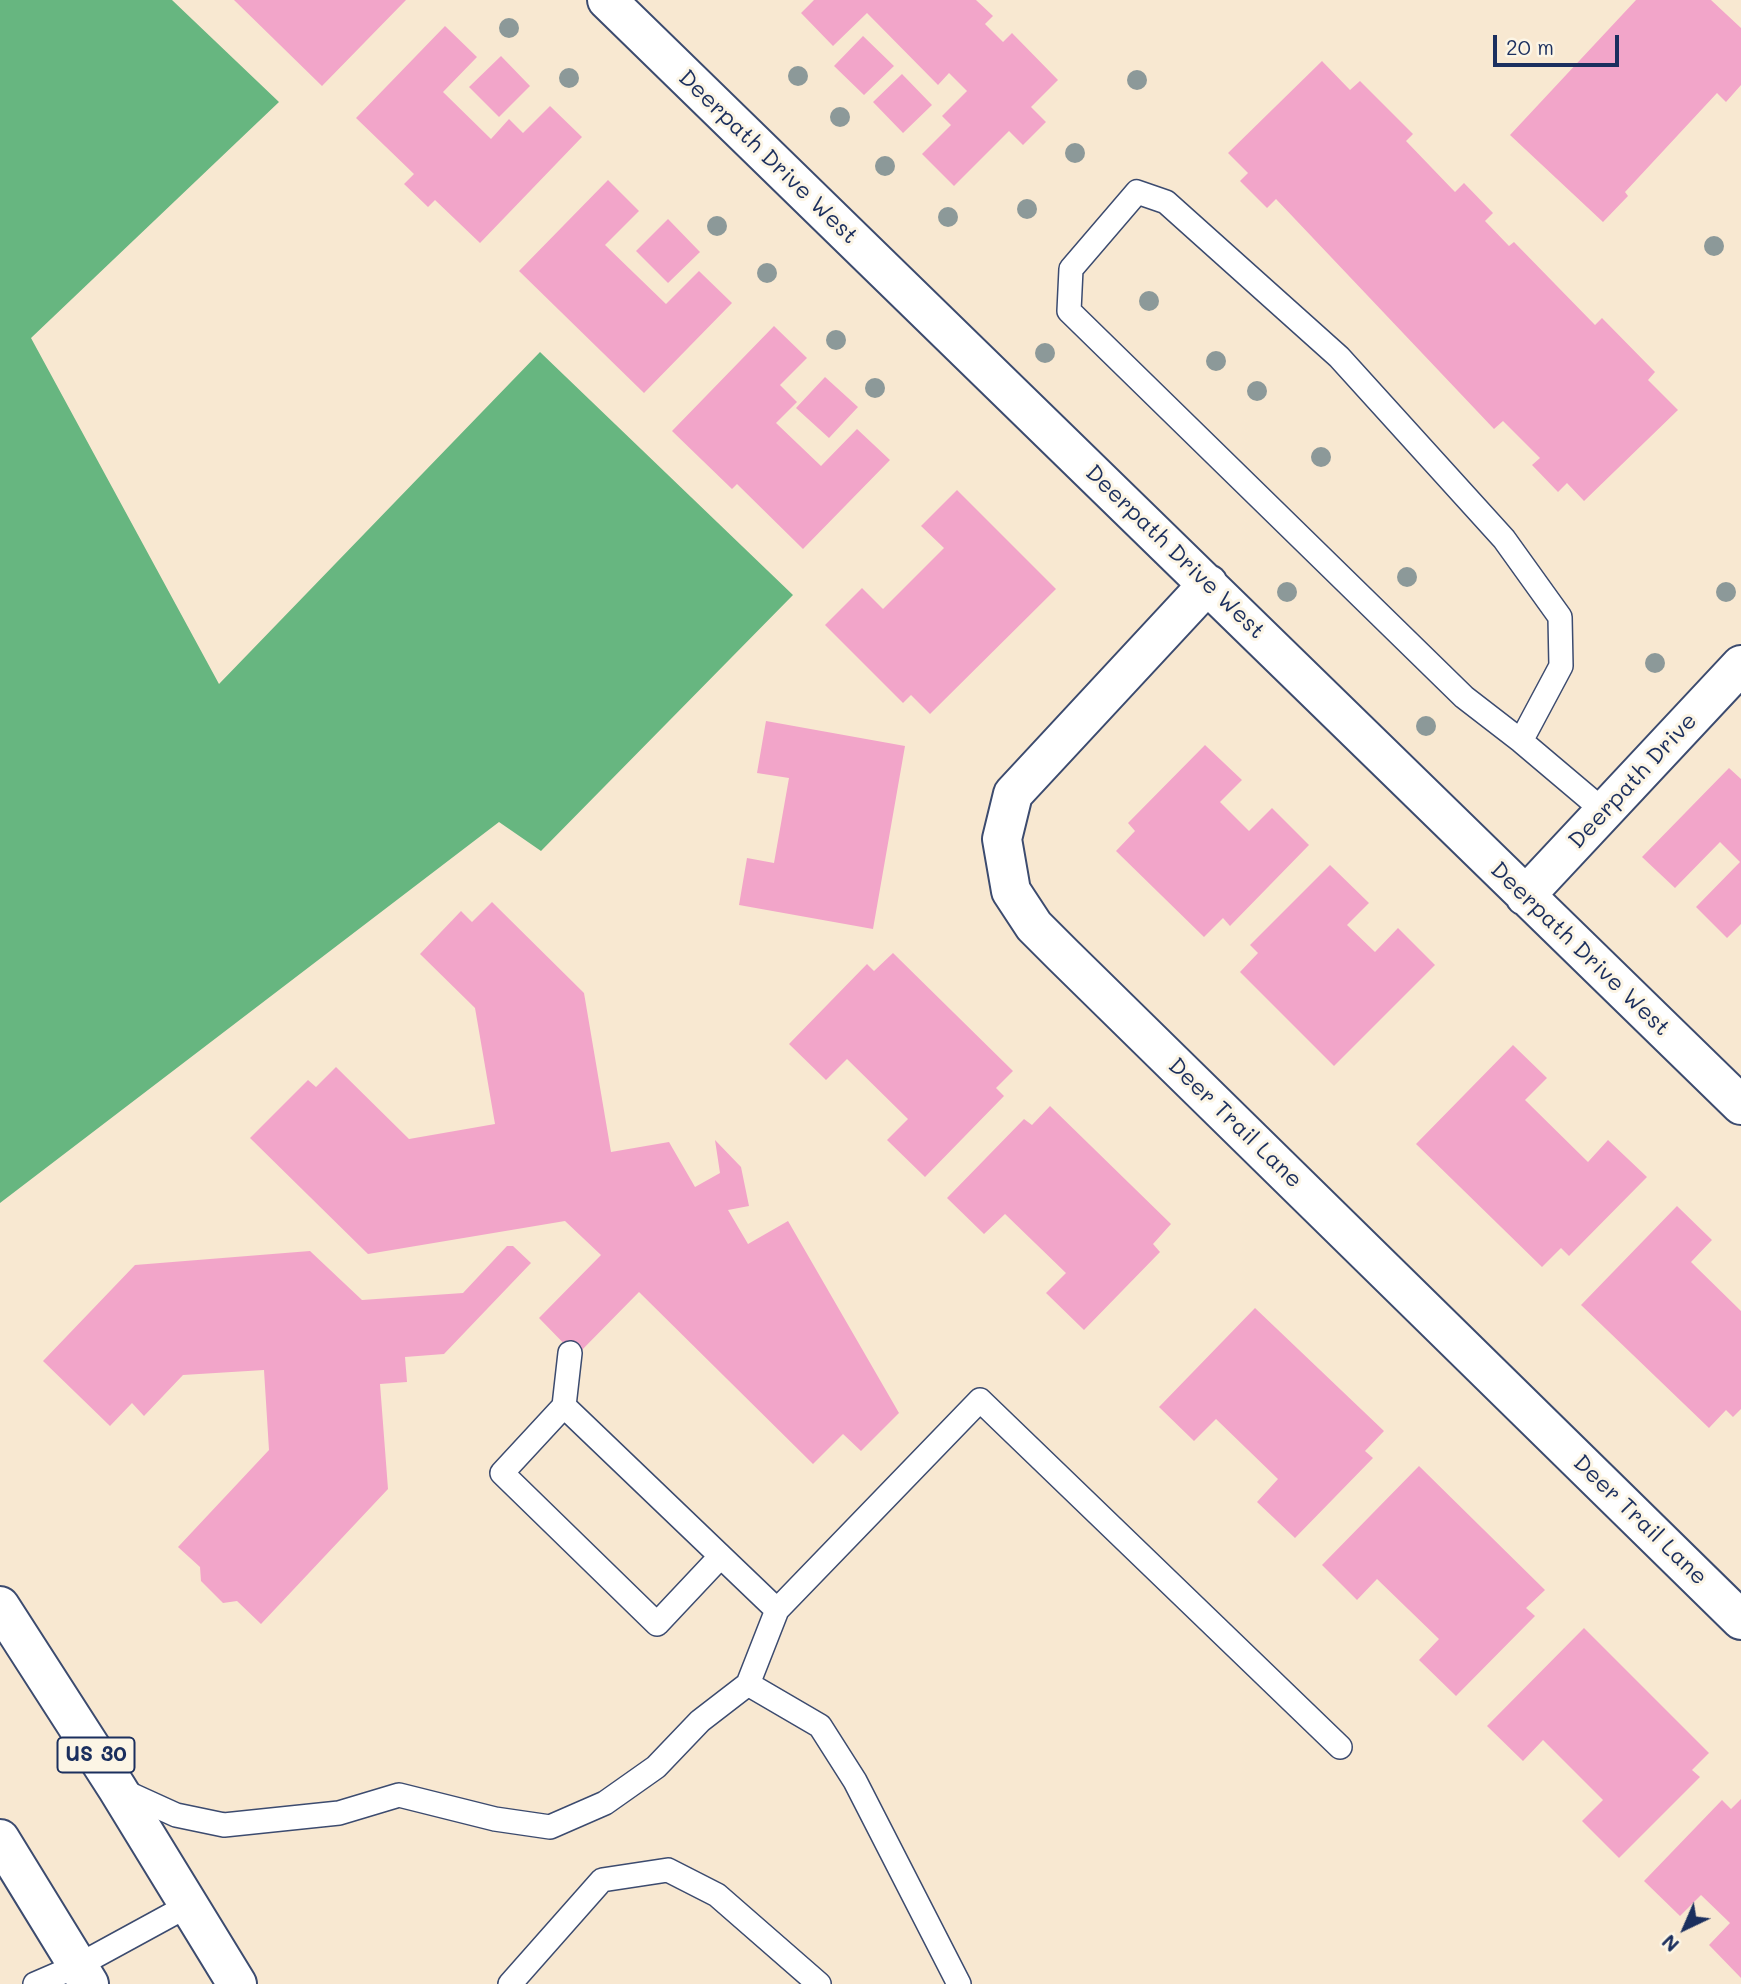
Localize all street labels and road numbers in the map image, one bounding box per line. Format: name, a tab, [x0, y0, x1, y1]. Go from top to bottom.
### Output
street label: Deerpath Drive West	[673, 64, 863, 250]
street label: Deerpath Drive West	[1080, 459, 1270, 645]
street label: Deerpath Drive	[1563, 707, 1703, 855]
street label: Deerpath Drive West	[1485, 856, 1675, 1042]
street label: Deer Trail Lane	[1162, 1052, 1308, 1194]
street label: Deer Trail Lane	[1567, 1449, 1713, 1591]
road number: US 30	[57, 1738, 134, 1772]

